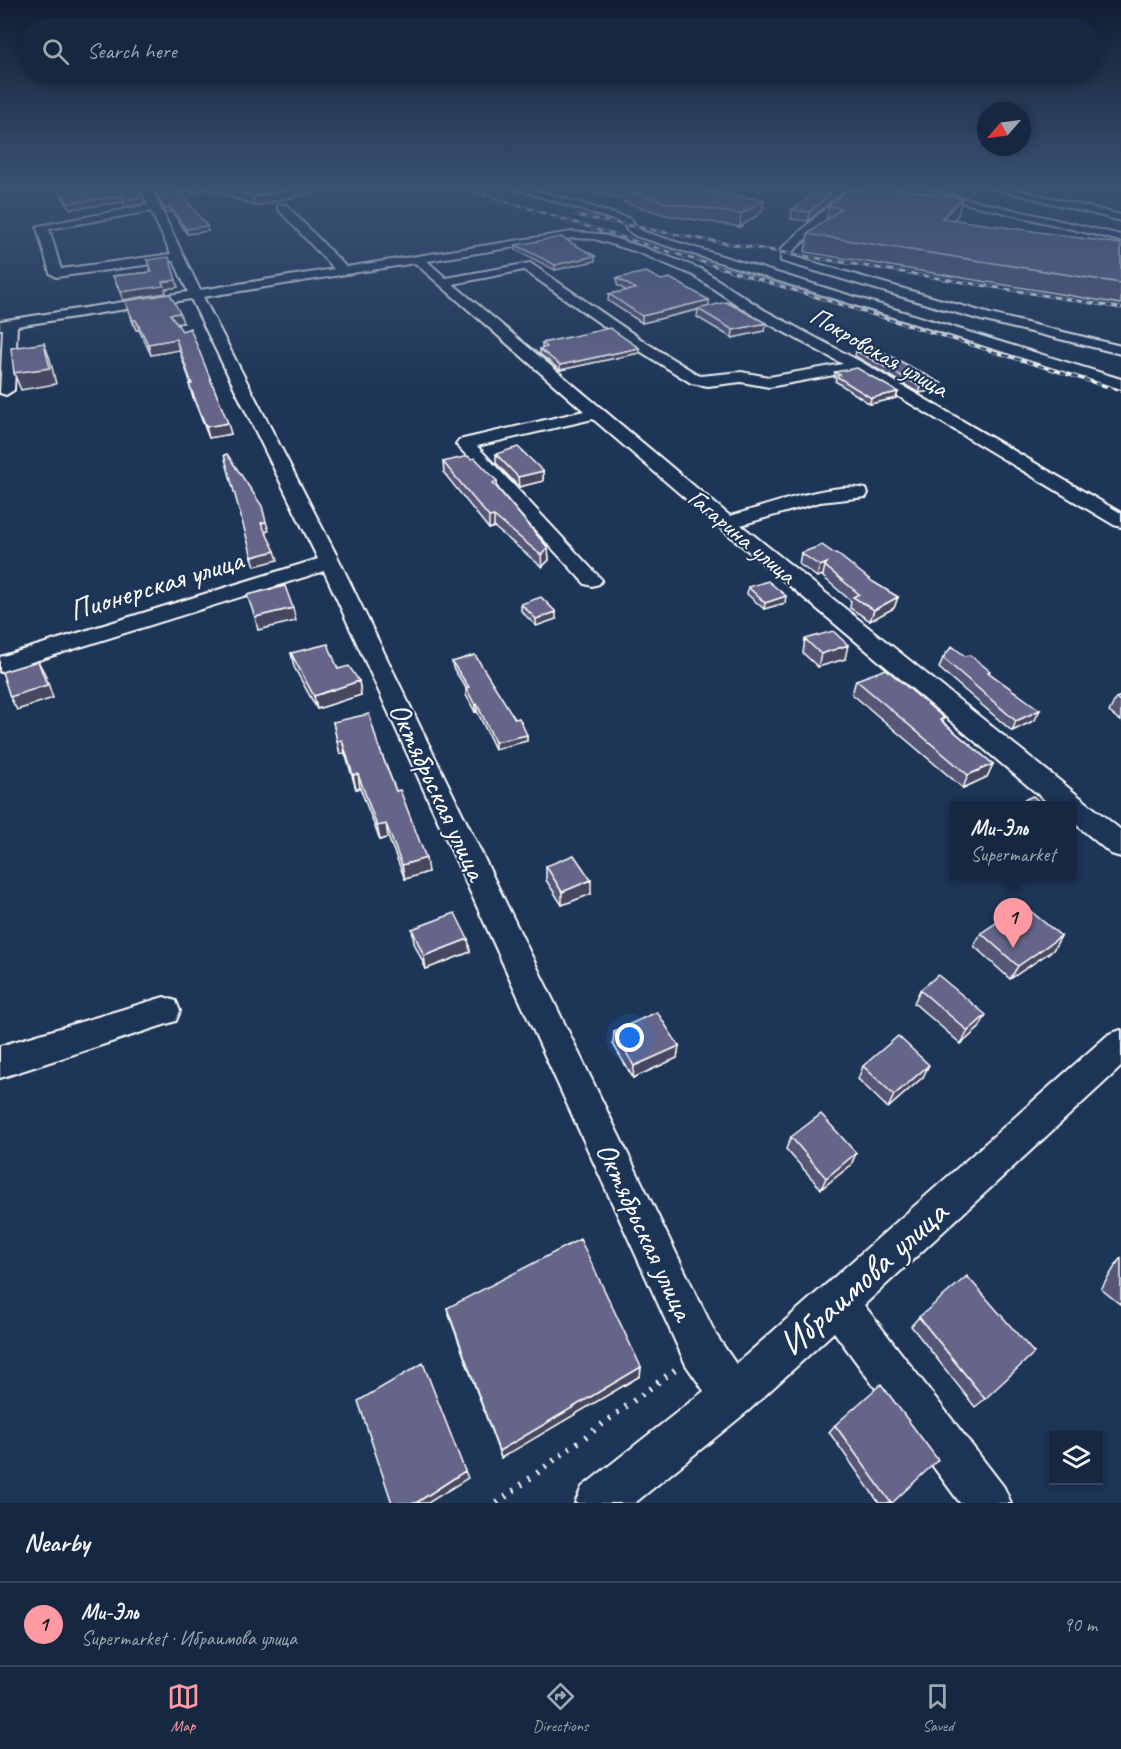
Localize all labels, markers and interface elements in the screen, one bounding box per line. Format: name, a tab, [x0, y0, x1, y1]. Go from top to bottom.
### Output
search box	[18, 18, 1103, 84]
icon: search	[39, 35, 72, 68]
text: Search here	[87, 37, 177, 65]
north arrow	[977, 102, 1031, 156]
street label: Покровская улица	[804, 299, 956, 406]
street label: Гагарина улица	[681, 481, 804, 592]
street label: Пионерская улица	[65, 540, 249, 629]
street label: Октябрьская улица	[380, 696, 497, 888]
popup	[950, 801, 1076, 879]
text: Ми-Эль	[971, 814, 1028, 842]
text: Supermarket	[971, 842, 1056, 867]
pin: 1	[994, 898, 1032, 948]
your location	[615, 1023, 644, 1052]
street label: Октябрьская улица	[587, 1136, 704, 1328]
street label: Ибраимова улица	[769, 1189, 959, 1366]
map controls	[1049, 1431, 1103, 1485]
button: layers	[1049, 1431, 1103, 1485]
text: Nearby	[24, 1526, 89, 1559]
text: Ми-Эль	[81, 1598, 138, 1626]
text: 1	[39, 1612, 48, 1637]
text: 90 m	[1063, 1612, 1097, 1637]
text: Supermarket · Ибраимова улица	[81, 1626, 297, 1651]
tab: Map	[167, 1680, 200, 1736]
tab: Directions	[533, 1680, 588, 1736]
tab: Saved	[921, 1680, 954, 1736]

